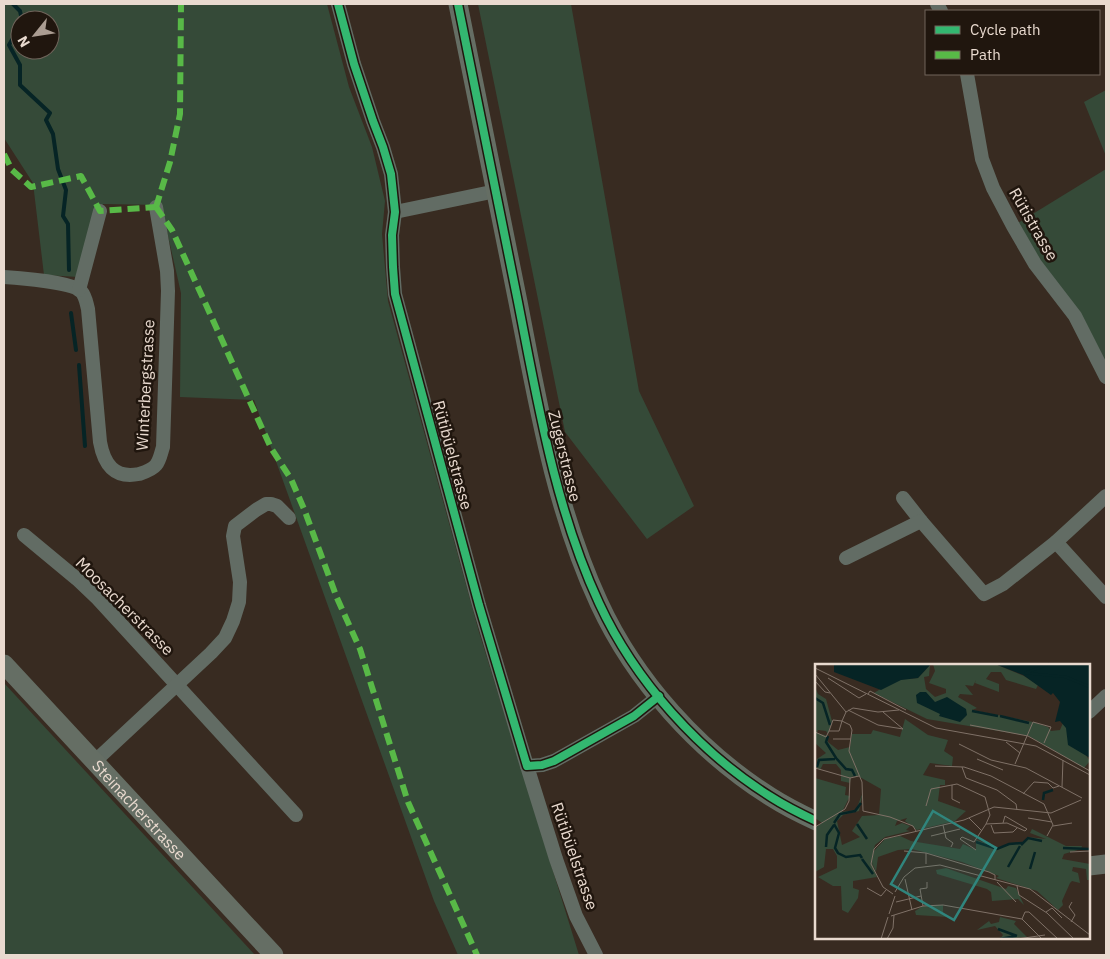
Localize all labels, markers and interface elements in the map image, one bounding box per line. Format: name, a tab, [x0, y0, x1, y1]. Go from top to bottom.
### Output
north arrow	[10, 10, 60, 60]
legend	[925, 10, 1100, 75]
text: Cycle path	[970, 20, 1041, 39]
text: N	[13, 33, 34, 50]
text: Path	[970, 45, 1001, 64]
street label: Rütistrasse	[1005, 184, 1063, 264]
street label: Winterbergstrasse	[132, 319, 158, 451]
street label: Rütibüelstrasse	[429, 398, 477, 512]
street label: Zugerstrasse	[544, 408, 586, 504]
street label: Moosacherstrasse	[72, 553, 179, 660]
inset map	[815, 664, 1090, 939]
street label: Steinacherstrasse	[88, 756, 191, 864]
street label: Rütibüelstrasse	[547, 800, 603, 913]

